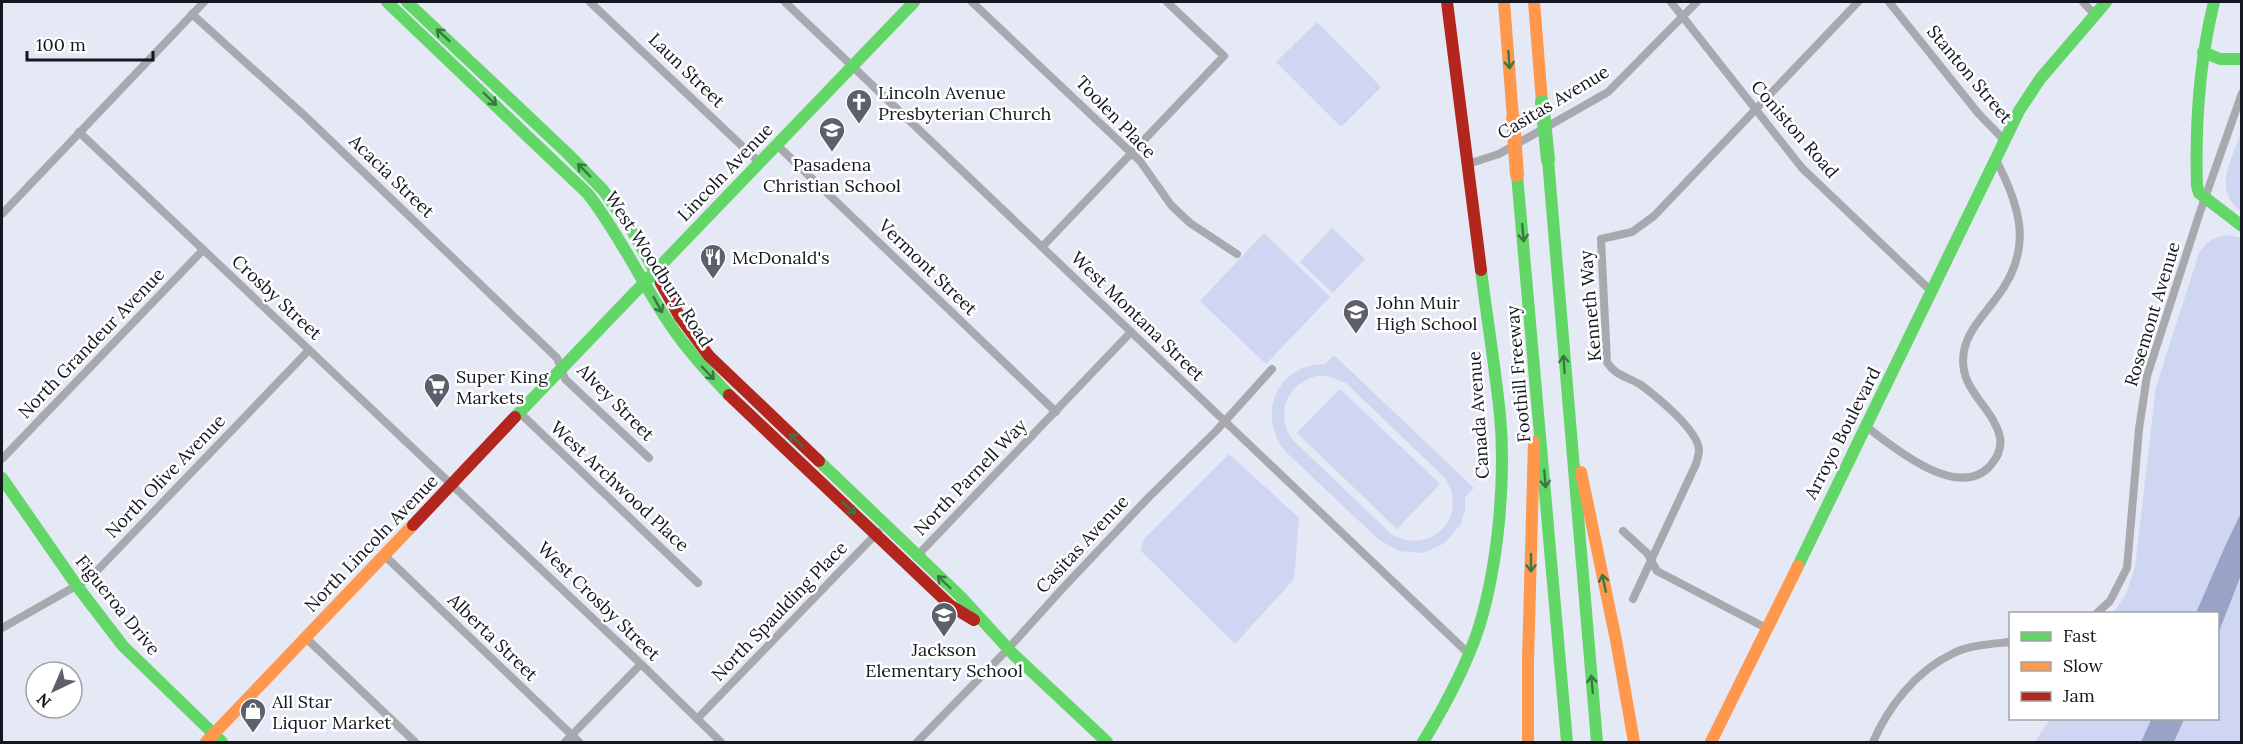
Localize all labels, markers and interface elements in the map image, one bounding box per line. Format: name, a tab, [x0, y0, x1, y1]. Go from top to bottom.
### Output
street label: Stanton Street	[1922, 20, 2018, 128]
scale bar	[27, 24, 153, 62]
one-way arrow	[435, 28, 450, 43]
street label: Laun Street	[644, 28, 730, 112]
text: 100 m	[36, 33, 86, 56]
one-way arrow	[1503, 49, 1514, 69]
street label: Casitas Avenue	[1493, 60, 1613, 144]
street label: Toolen Place	[1071, 71, 1161, 163]
street label: Coniston Road	[1746, 75, 1844, 183]
place label: Lincoln Avenue Presbyterian Church	[878, 81, 1051, 125]
church icon: Lincoln Avenue Presbyterian Church	[844, 87, 874, 125]
one-way arrow	[483, 92, 498, 107]
school or university icon: Pasadena Christian School	[817, 115, 847, 153]
street label: Lincoln Avenue	[672, 118, 778, 226]
street label: Acacia Street	[344, 129, 439, 222]
place label: Pasadena Christian School	[763, 153, 901, 197]
one-way arrow	[577, 162, 591, 177]
street label: West Woodbury Road	[600, 187, 718, 352]
street label: Vermont Street	[873, 213, 982, 320]
one-way arrow	[1518, 222, 1529, 242]
street label: Rosemont Avenue	[2119, 239, 2185, 389]
restaurant icon: McDonald's	[698, 242, 728, 280]
place label: McDonald's	[732, 246, 830, 269]
street label: West Montana Street	[1066, 246, 1210, 386]
street label: Crosby Street	[227, 249, 327, 345]
street label: Kenneth Way	[1574, 249, 1606, 363]
street label: North Grandeur Avenue	[13, 263, 169, 423]
place label: John Muir High School	[1375, 291, 1477, 335]
one-way arrow	[652, 296, 664, 313]
school or university icon: John Muir High School	[1341, 297, 1371, 335]
street label: Foothill Freeway	[1501, 304, 1535, 444]
street label: Canada Avenue	[1462, 350, 1494, 480]
one-way arrow	[1558, 355, 1569, 375]
street label: Alvey Street	[572, 358, 660, 446]
street label: Arroyo Boulevard	[1798, 363, 1885, 504]
place label: Super King Markets	[456, 365, 549, 409]
one-way arrow	[701, 366, 716, 381]
supermarket icon: Super King Markets	[422, 371, 452, 409]
street label: North Olive Avenue	[100, 409, 230, 543]
street label: North Parnell Way	[908, 413, 1032, 540]
street label: West Archwood Place	[546, 416, 694, 556]
one-way arrow	[788, 433, 803, 447]
one-way arrow	[1540, 468, 1551, 488]
street label: North Lincoln Avenue	[299, 469, 443, 617]
street label: Casitas Avenue	[1031, 490, 1134, 598]
one-way arrow	[841, 501, 856, 515]
street label: North Spaulding Place	[706, 536, 852, 686]
street label: West Crosby Street	[533, 537, 665, 665]
street label: Figueroa Drive	[71, 550, 166, 660]
one-way arrow	[1525, 553, 1536, 573]
one-way arrow	[937, 574, 952, 589]
one-way arrow	[1598, 574, 1609, 593]
street label: Alberta Street	[442, 588, 543, 686]
school or university icon: Jackson Elementary School	[929, 600, 959, 638]
legend	[2009, 612, 2219, 720]
text: Fast	[2063, 624, 2097, 647]
place label: Jackson Elementary School	[865, 638, 1023, 682]
text: Slow	[2063, 654, 2103, 677]
north arrow	[24, 660, 84, 720]
one-way arrow	[1586, 675, 1597, 695]
text: Jam	[2062, 684, 2095, 707]
text: N	[32, 689, 55, 712]
place label: All Star Liquor Market	[271, 690, 391, 734]
shop icon: All Star Liquor Market	[238, 696, 268, 734]

